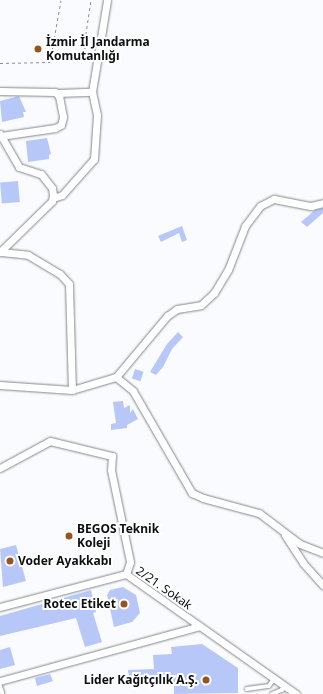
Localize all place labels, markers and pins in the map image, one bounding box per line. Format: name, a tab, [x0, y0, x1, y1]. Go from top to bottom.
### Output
place label: İzmir İl Jandarma Komutanlığı	[46, 35, 150, 63]
marker: İzmir İl Jandarma Komutanlığı	[33, 44, 43, 54]
place label: BEGOS Teknik Koleji	[77, 522, 159, 550]
marker: BEGOS Teknik Koleji	[64, 531, 74, 541]
place label: Voder Ayakkabı	[18, 554, 112, 568]
marker: Voder Ayakkabı	[5, 556, 15, 566]
place label: Rotec Etiket	[44, 597, 116, 611]
marker: Rotec Etiket	[119, 599, 129, 609]
place label: Lider Kağıtçılık A.Ş.	[84, 673, 198, 687]
marker: Lider Kağıtçılık A.Ş.	[201, 675, 211, 685]

